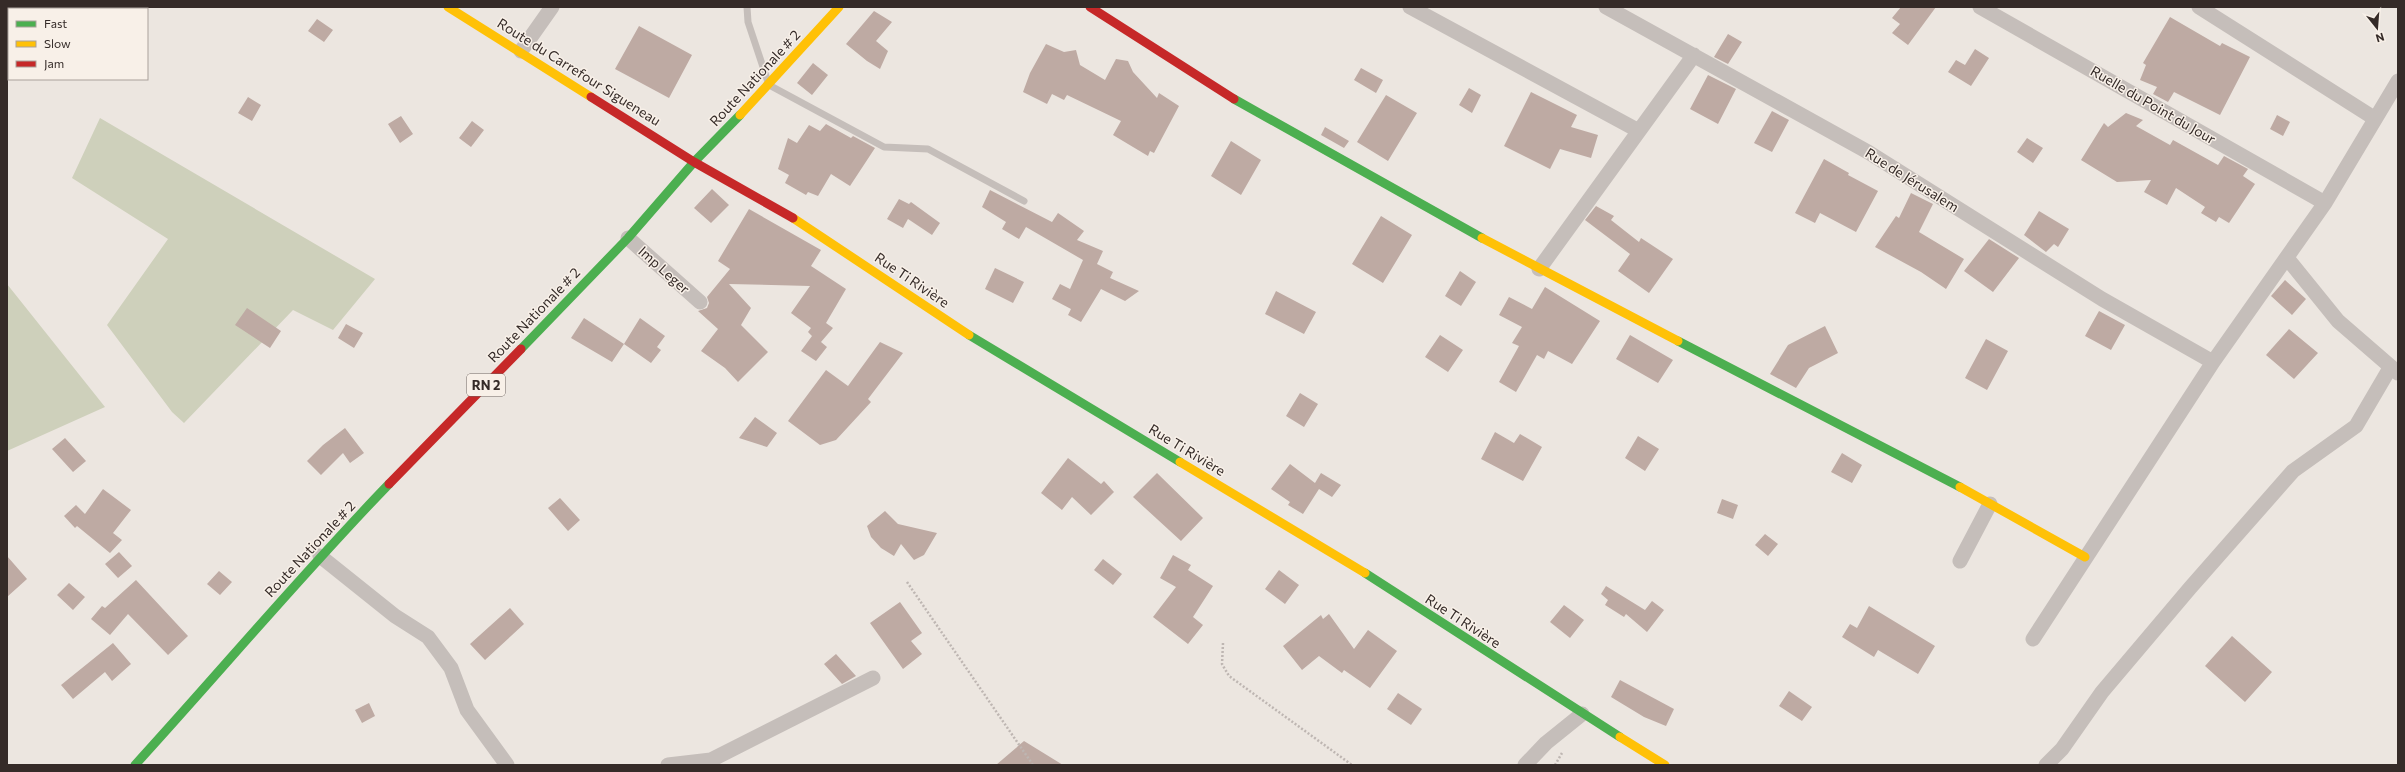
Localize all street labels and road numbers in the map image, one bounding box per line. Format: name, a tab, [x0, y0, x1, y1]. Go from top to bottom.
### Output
street label: Route du Carrefour Sigueneau	[494, 14, 664, 129]
street label: Route Nationale # 2	[706, 26, 804, 129]
street label: Ruelle du Point du Jour	[2088, 62, 2219, 148]
street label: Rue de Jérusalem	[1862, 144, 1962, 215]
street label: Imp Leger	[635, 242, 694, 297]
street label: Rue Ti Rivière	[872, 248, 953, 311]
street label: Route Nationale # 2	[484, 263, 583, 366]
road number: RN 2	[467, 374, 505, 396]
street label: Rue Ti Rivière	[1146, 420, 1229, 479]
street label: Route Nationale # 2	[261, 497, 359, 600]
street label: Rue Ti Rivière	[1422, 590, 1504, 651]

